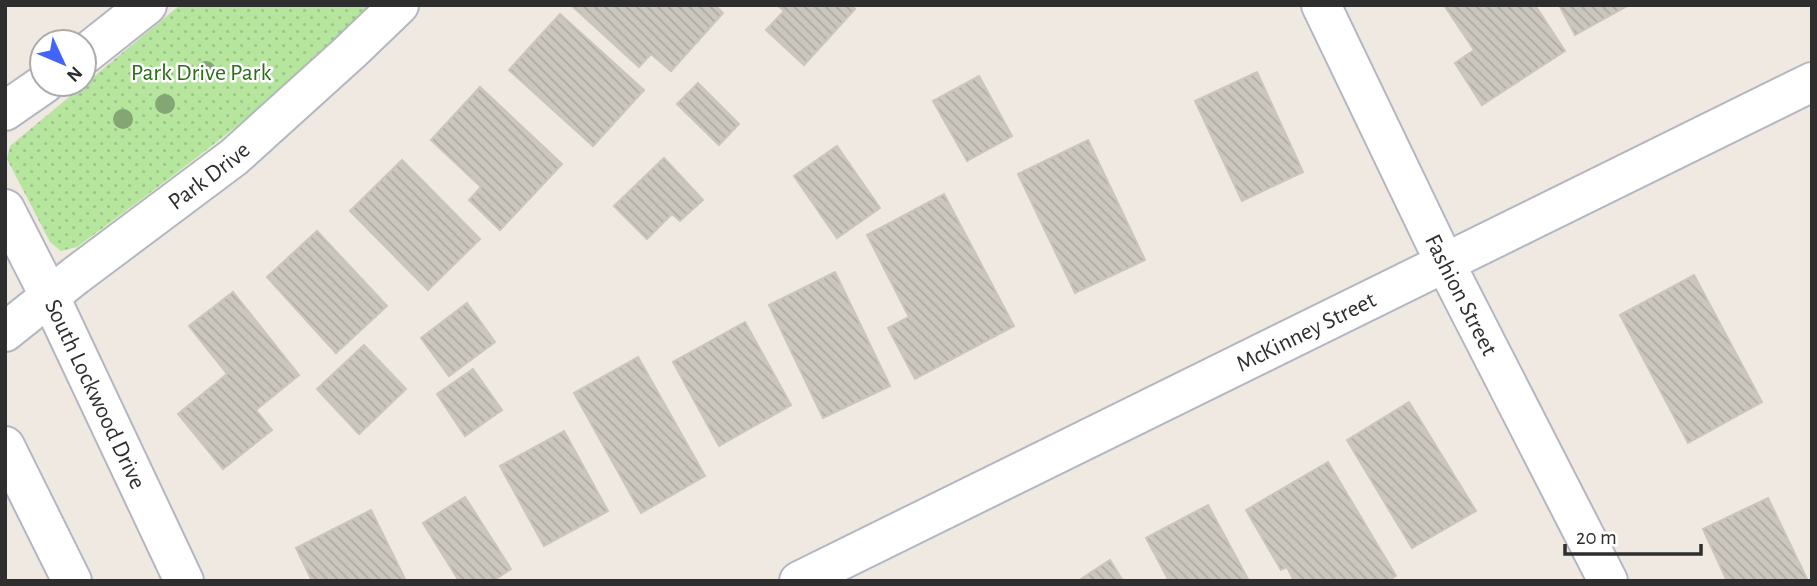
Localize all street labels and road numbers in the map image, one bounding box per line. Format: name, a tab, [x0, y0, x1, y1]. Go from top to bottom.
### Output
street label: Park Drive	[164, 138, 255, 215]
street label: Fashion Street	[1420, 231, 1501, 360]
street label: McKinney Street	[1233, 288, 1380, 377]
street label: South Lockwood Drive	[40, 296, 150, 493]

